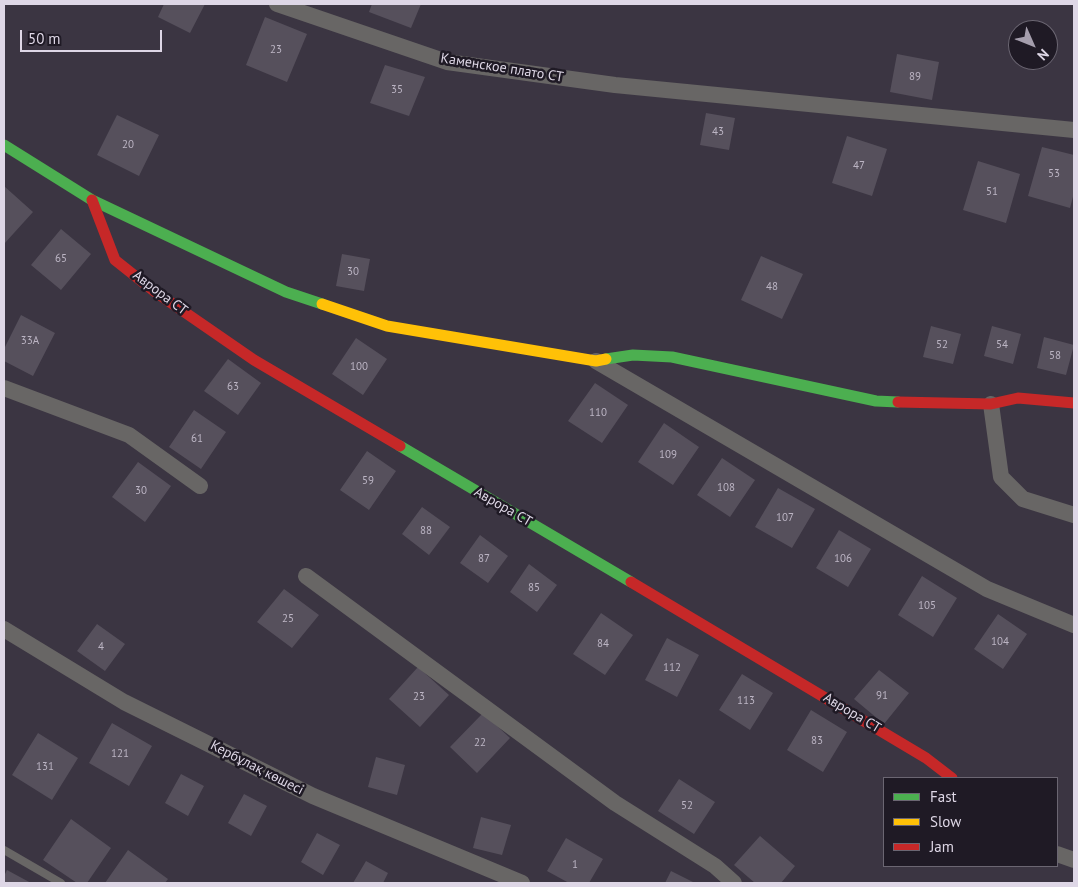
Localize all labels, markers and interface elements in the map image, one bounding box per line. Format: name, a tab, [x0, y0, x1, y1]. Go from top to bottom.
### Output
scale bar	[22, 20, 165, 52]
north arrow	[1008, 20, 1058, 70]
text: 50 m	[28, 29, 61, 48]
house number: 23	[270, 43, 282, 57]
text: N	[1033, 45, 1053, 64]
street label: Каменское плато СТ	[439, 50, 565, 86]
house number: 89	[909, 70, 921, 84]
house number: 35	[391, 83, 403, 97]
house number: 43	[712, 125, 724, 139]
house number: 20	[122, 138, 134, 152]
house number: 47	[853, 159, 865, 173]
house number: 53	[1048, 167, 1060, 181]
house number: 51	[986, 185, 998, 199]
house number: 65	[55, 252, 67, 266]
house number: 30	[347, 265, 359, 279]
street label: Аврора СТ	[129, 267, 191, 319]
house number: 48	[766, 280, 778, 294]
house number: 33А	[21, 334, 39, 348]
house number: 52	[936, 338, 948, 352]
house number: 54	[996, 338, 1008, 352]
house number: 58	[1049, 349, 1061, 363]
house number: 100	[350, 360, 368, 374]
house number: 63	[227, 380, 239, 394]
house number: 110	[589, 406, 607, 420]
house number: 61	[191, 432, 203, 446]
house number: 109	[659, 448, 677, 462]
house number: 59	[362, 474, 374, 488]
house number: 108	[717, 481, 735, 495]
house number: 30	[135, 484, 147, 498]
street label: Аврора СТ	[471, 484, 535, 530]
house number: 107	[776, 511, 794, 525]
house number: 88	[420, 524, 432, 538]
house number: 87	[478, 552, 490, 566]
house number: 106	[834, 552, 852, 566]
house number: 85	[528, 581, 540, 595]
house number: 105	[918, 599, 936, 613]
house number: 25	[282, 612, 294, 626]
house number: 104	[991, 635, 1009, 649]
house number: 84	[597, 637, 609, 651]
house number: 4	[98, 640, 104, 654]
house number: 112	[663, 661, 681, 675]
street label: Аврора СТ	[820, 689, 884, 737]
house number: 91	[876, 689, 888, 703]
house number: 23	[413, 690, 425, 704]
house number: 113	[737, 694, 755, 708]
house number: 83	[811, 734, 823, 748]
house number: 22	[474, 736, 486, 750]
street label: Кербұлақ көшесі	[207, 737, 307, 799]
house number: 121	[111, 747, 129, 761]
house number: 131	[36, 760, 54, 774]
legend	[883, 777, 1058, 867]
text: Fast	[930, 787, 957, 806]
house number: 52	[681, 799, 693, 813]
text: Slow	[930, 812, 961, 831]
text: Jam	[930, 837, 954, 856]
house number: 1	[572, 858, 578, 872]

